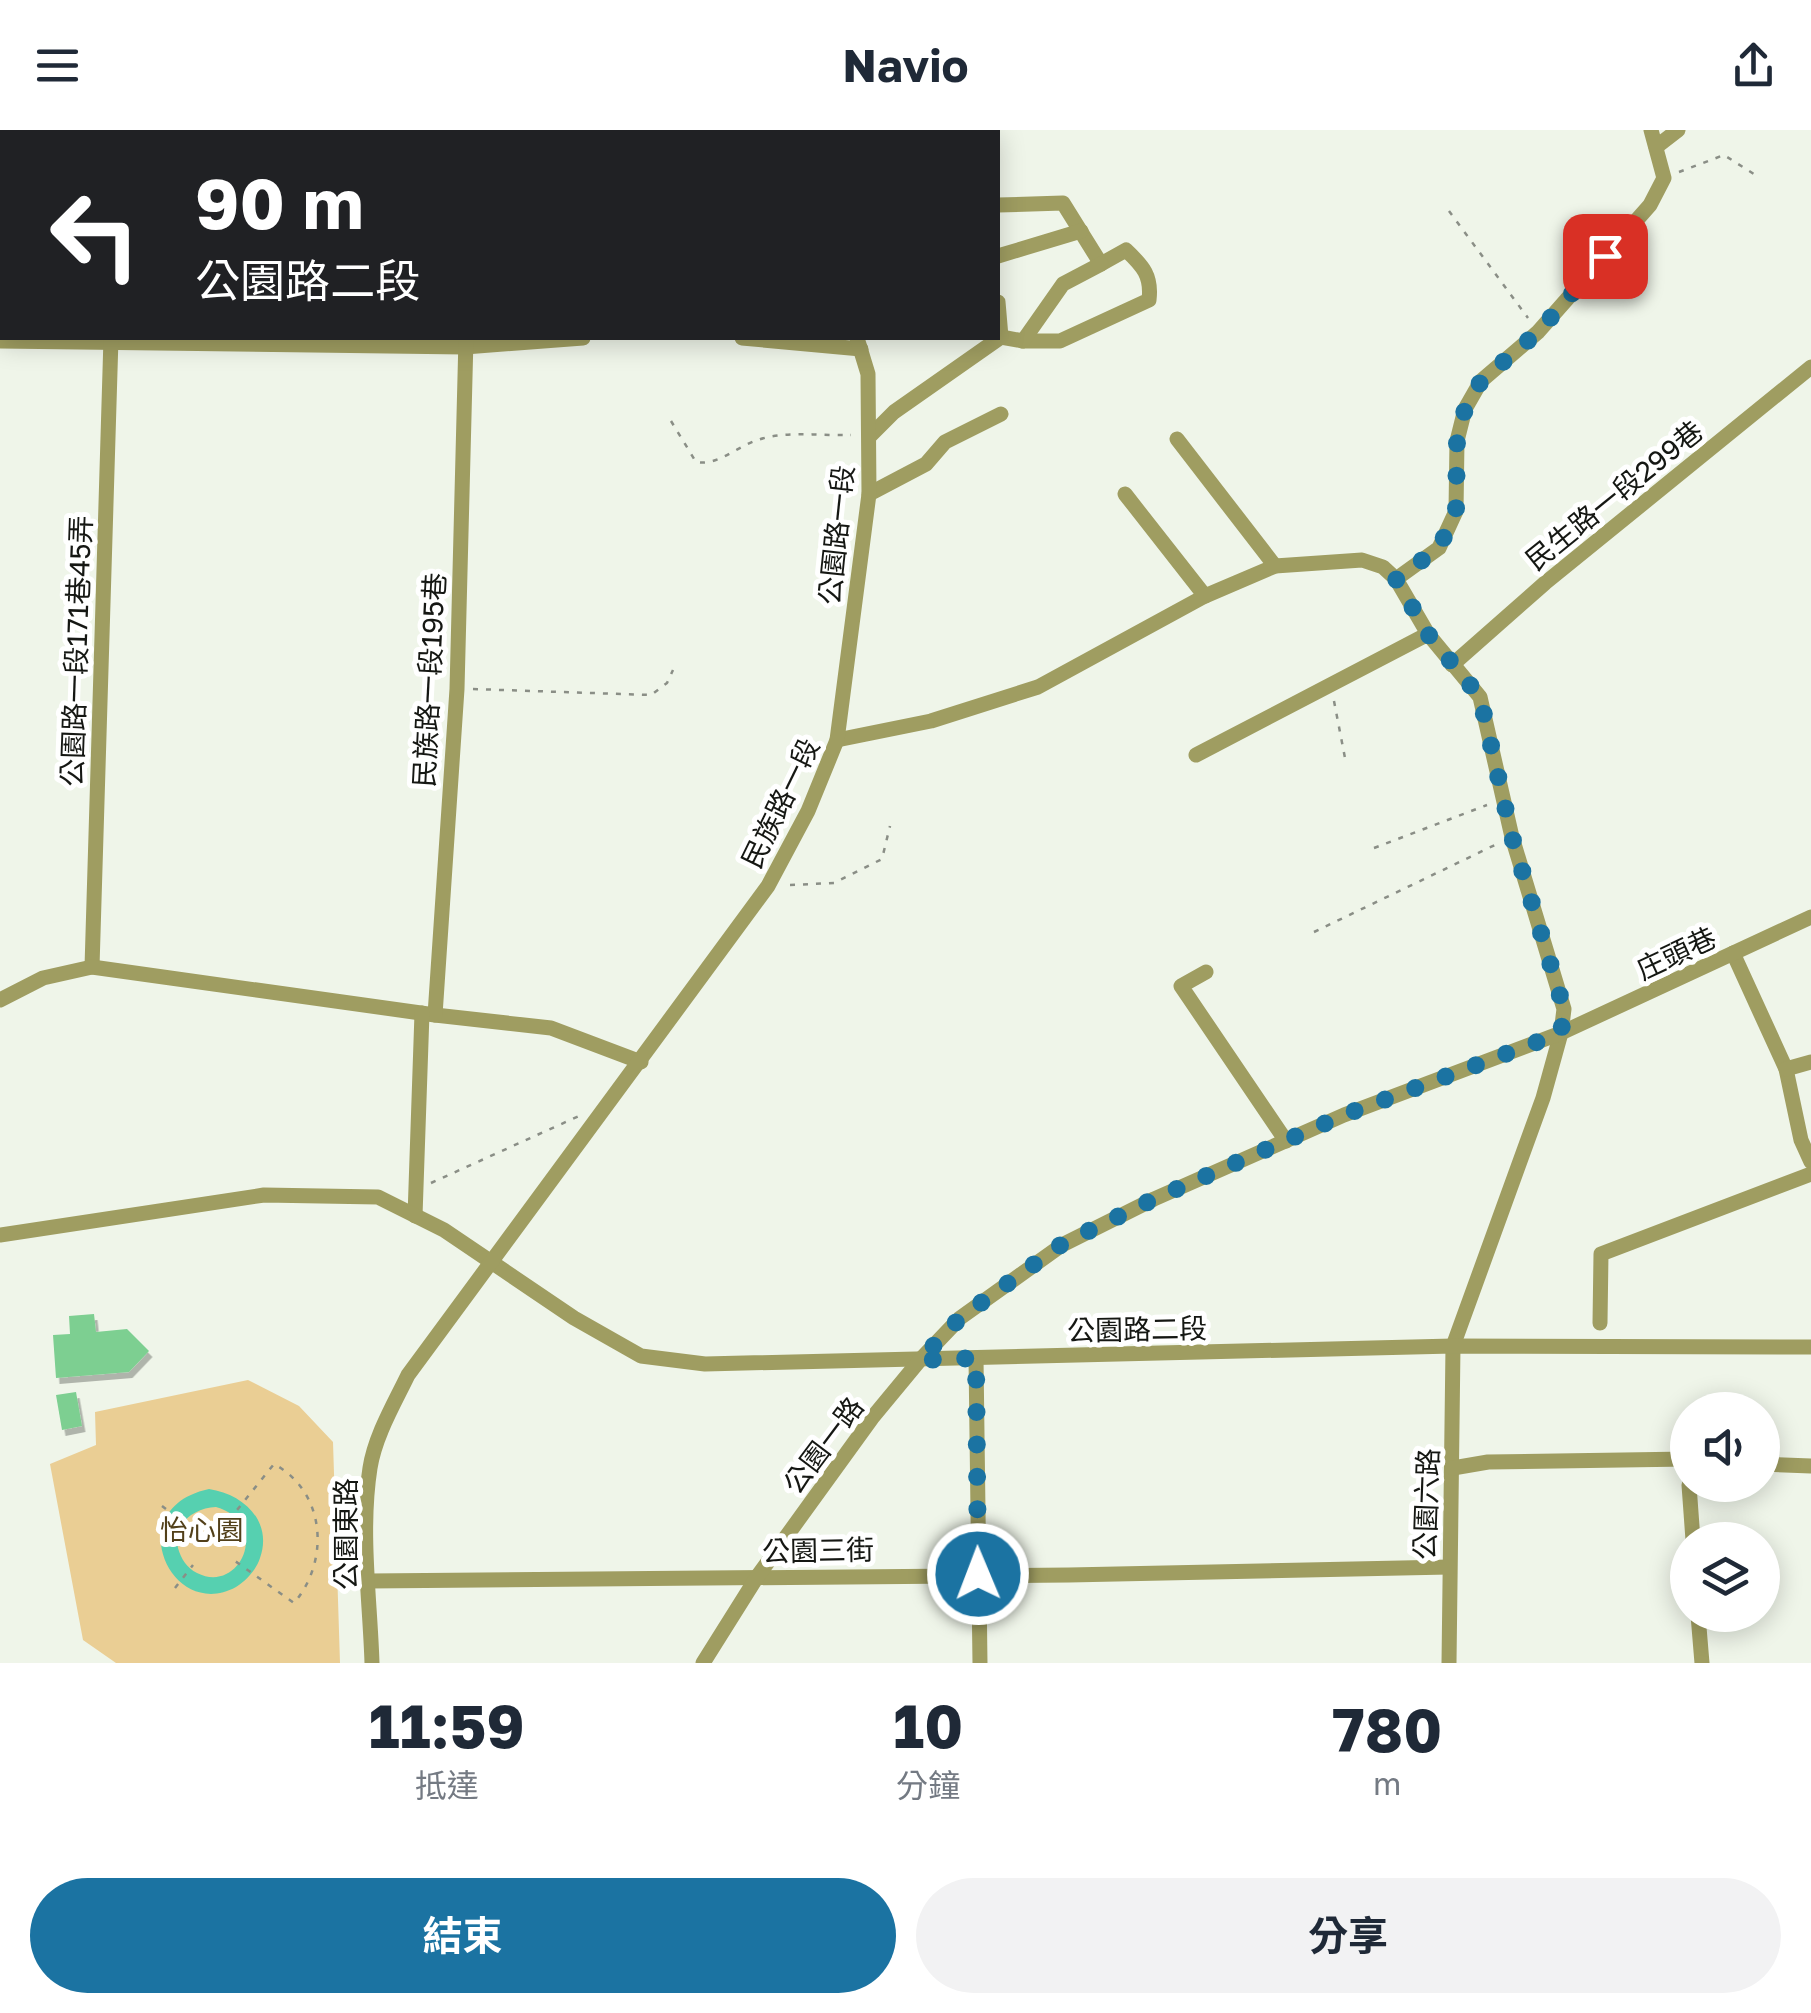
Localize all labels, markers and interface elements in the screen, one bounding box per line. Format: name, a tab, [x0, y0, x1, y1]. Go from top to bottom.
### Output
icon: menu	[30, 38, 85, 93]
text: Navio	[843, 38, 968, 92]
icon: share	[1726, 38, 1781, 93]
text: 90 m	[195, 160, 364, 244]
icon: left	[30, 170, 160, 300]
pin	[1563, 214, 1648, 299]
icon: arrive	[1578, 229, 1633, 284]
text: 公園路二段	[195, 253, 420, 307]
street label: 民生路一段299巷	[1519, 414, 1709, 576]
street label: 公園路一段	[812, 464, 860, 606]
street label: 公園路一段171巷45弄	[55, 515, 97, 787]
street label: 民族路一段195巷	[407, 572, 451, 788]
street label: 民族路一段	[734, 733, 826, 873]
street label: 庄頭巷	[1631, 920, 1721, 986]
street label: 公園路二段	[1067, 1311, 1207, 1347]
street label: 公園一路	[776, 1390, 870, 1500]
map controls	[1670, 1392, 1780, 1632]
button: sound	[1670, 1392, 1780, 1502]
street label: 公園六路	[1408, 1447, 1444, 1561]
street label: 公園東路	[329, 1478, 362, 1590]
park label: 怡心園	[160, 1513, 244, 1546]
position arrow	[926, 1522, 1030, 1626]
button: layers	[1670, 1522, 1780, 1632]
street label: 公園三街	[762, 1533, 874, 1567]
text: 11:59	[369, 1689, 525, 1761]
text: 10	[893, 1689, 963, 1761]
text: 780	[1332, 1693, 1442, 1765]
text: m	[1373, 1764, 1401, 1802]
text: 抵達	[415, 1766, 479, 1804]
text: 分鐘	[896, 1766, 960, 1804]
button: 結束	[30, 1878, 896, 1993]
button: 分享	[916, 1878, 1781, 1993]

